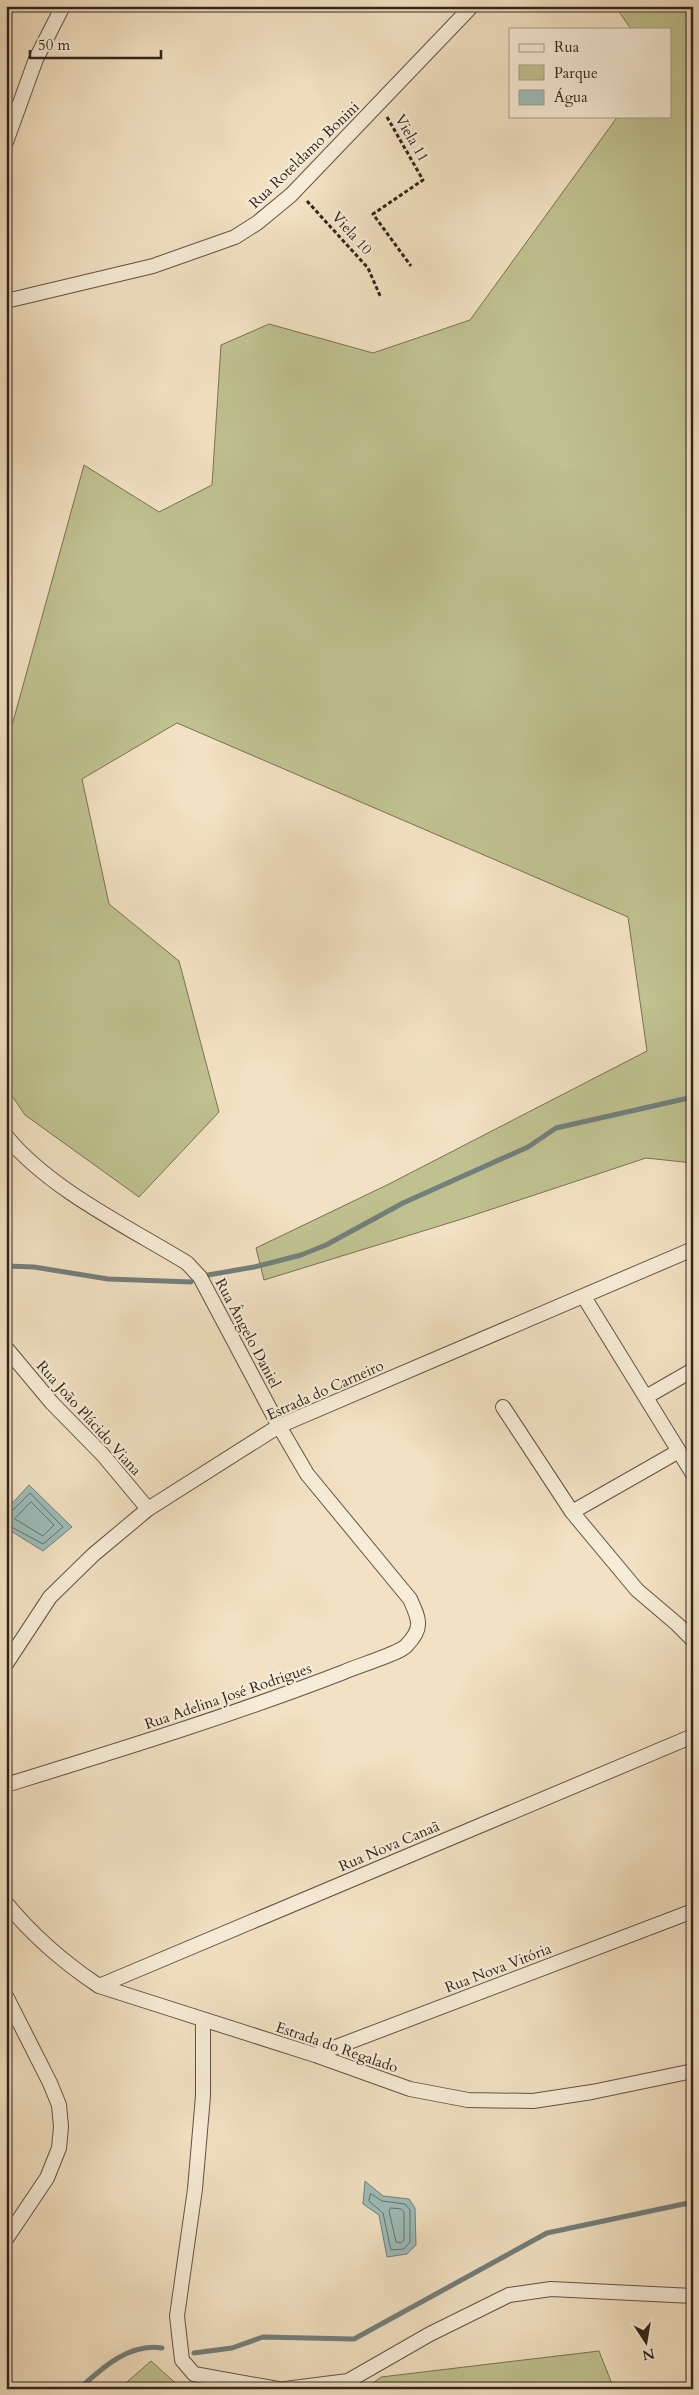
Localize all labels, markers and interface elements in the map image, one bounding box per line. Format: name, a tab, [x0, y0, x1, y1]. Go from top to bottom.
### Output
scale bar	[30, 28, 161, 60]
legend	[509, 28, 672, 118]
text: 50 m	[38, 35, 70, 55]
text: Rua	[554, 37, 580, 57]
text: Parque	[554, 63, 598, 83]
text: Água	[554, 87, 588, 107]
street label: Rua Roteldamo Bonini	[245, 97, 363, 213]
street label: Viela 11	[390, 111, 434, 165]
street label: Viela 10	[327, 207, 377, 259]
street label: Rua Ângelo Daniel	[211, 1274, 286, 1392]
street label: Estrada do Carneiro	[263, 1355, 387, 1425]
street label: Rua João Plácido Viana	[32, 1356, 146, 1480]
street label: Rua Adelina José Rodrigues	[142, 1658, 314, 1734]
street label: Rua Nova Canaã	[336, 1816, 443, 1876]
street label: Rua Nova Vitória	[442, 1938, 555, 1997]
street label: Estrada do Regalado	[273, 2017, 401, 2077]
north arrow	[622, 2318, 672, 2368]
text: N	[641, 2344, 657, 2365]

